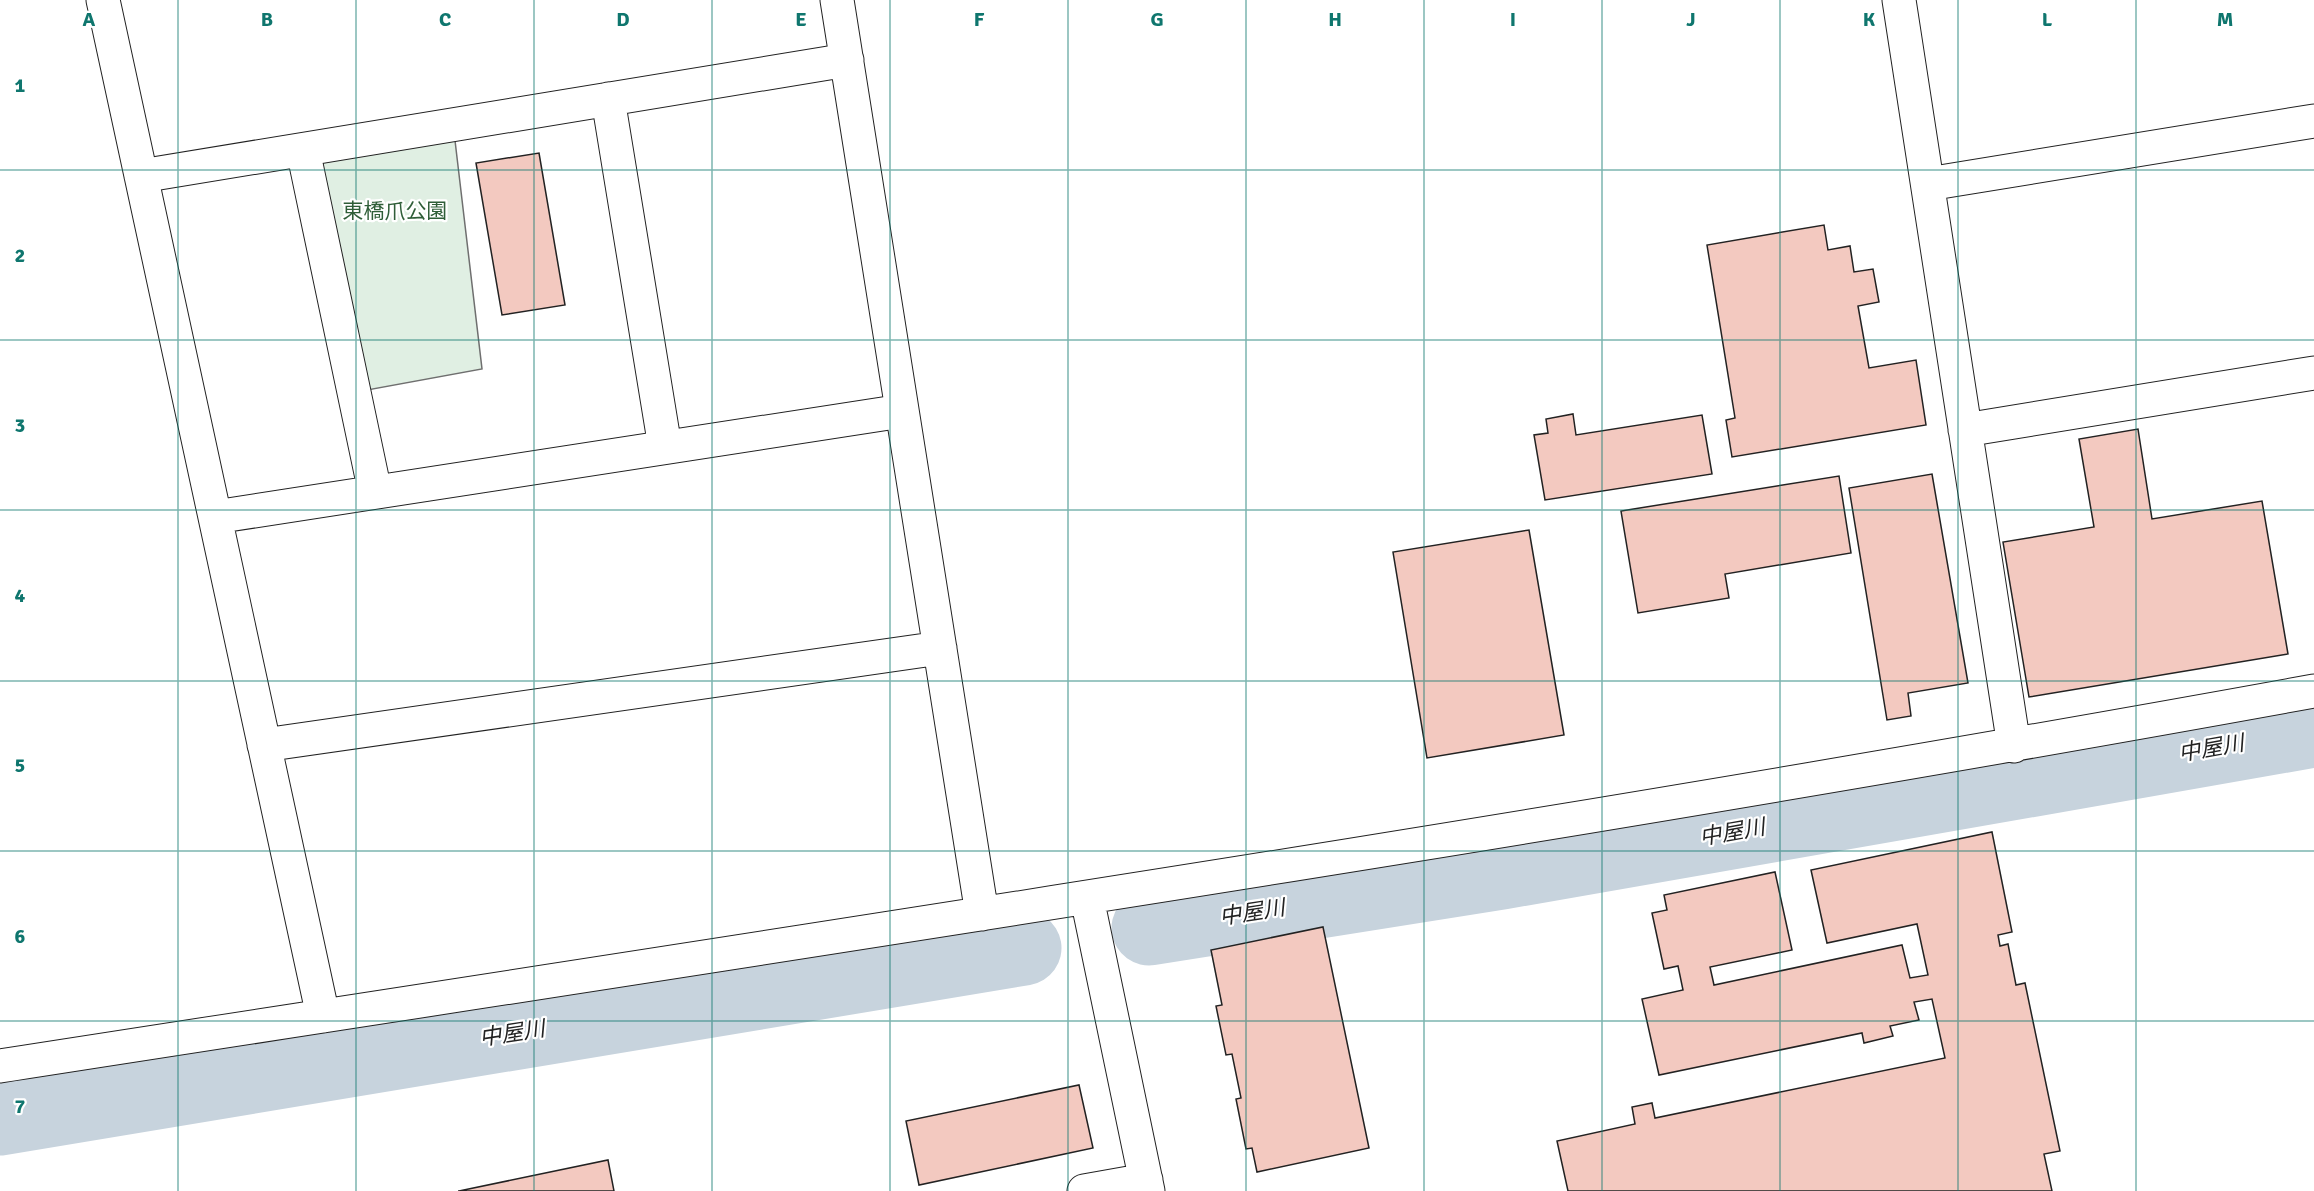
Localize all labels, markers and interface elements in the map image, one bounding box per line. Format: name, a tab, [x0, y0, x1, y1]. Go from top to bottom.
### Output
text: A	[83, 7, 96, 32]
text: B	[261, 7, 273, 32]
text: C	[439, 7, 451, 32]
text: D	[616, 7, 630, 32]
text: E	[795, 7, 807, 32]
text: F	[974, 7, 985, 32]
text: G	[1150, 7, 1164, 32]
text: H	[1328, 7, 1342, 32]
text: I	[1510, 7, 1516, 32]
text: J	[1686, 7, 1696, 32]
text: K	[1863, 7, 1876, 32]
text: L	[2042, 7, 2053, 32]
text: M	[2217, 7, 2233, 32]
text: 1	[15, 73, 26, 98]
park label: 東橋爪公園	[343, 198, 448, 224]
text: 2	[15, 243, 25, 268]
text: 3	[15, 413, 25, 438]
text: 4	[15, 583, 26, 608]
water label: 中屋川	[2176, 729, 2248, 767]
text: 5	[15, 753, 25, 778]
water label: 中屋川	[1697, 813, 1769, 851]
water label: 中屋川	[1217, 893, 1289, 930]
text: 6	[15, 924, 26, 949]
water label: 中屋川	[477, 1014, 549, 1051]
text: 7	[15, 1094, 26, 1119]

